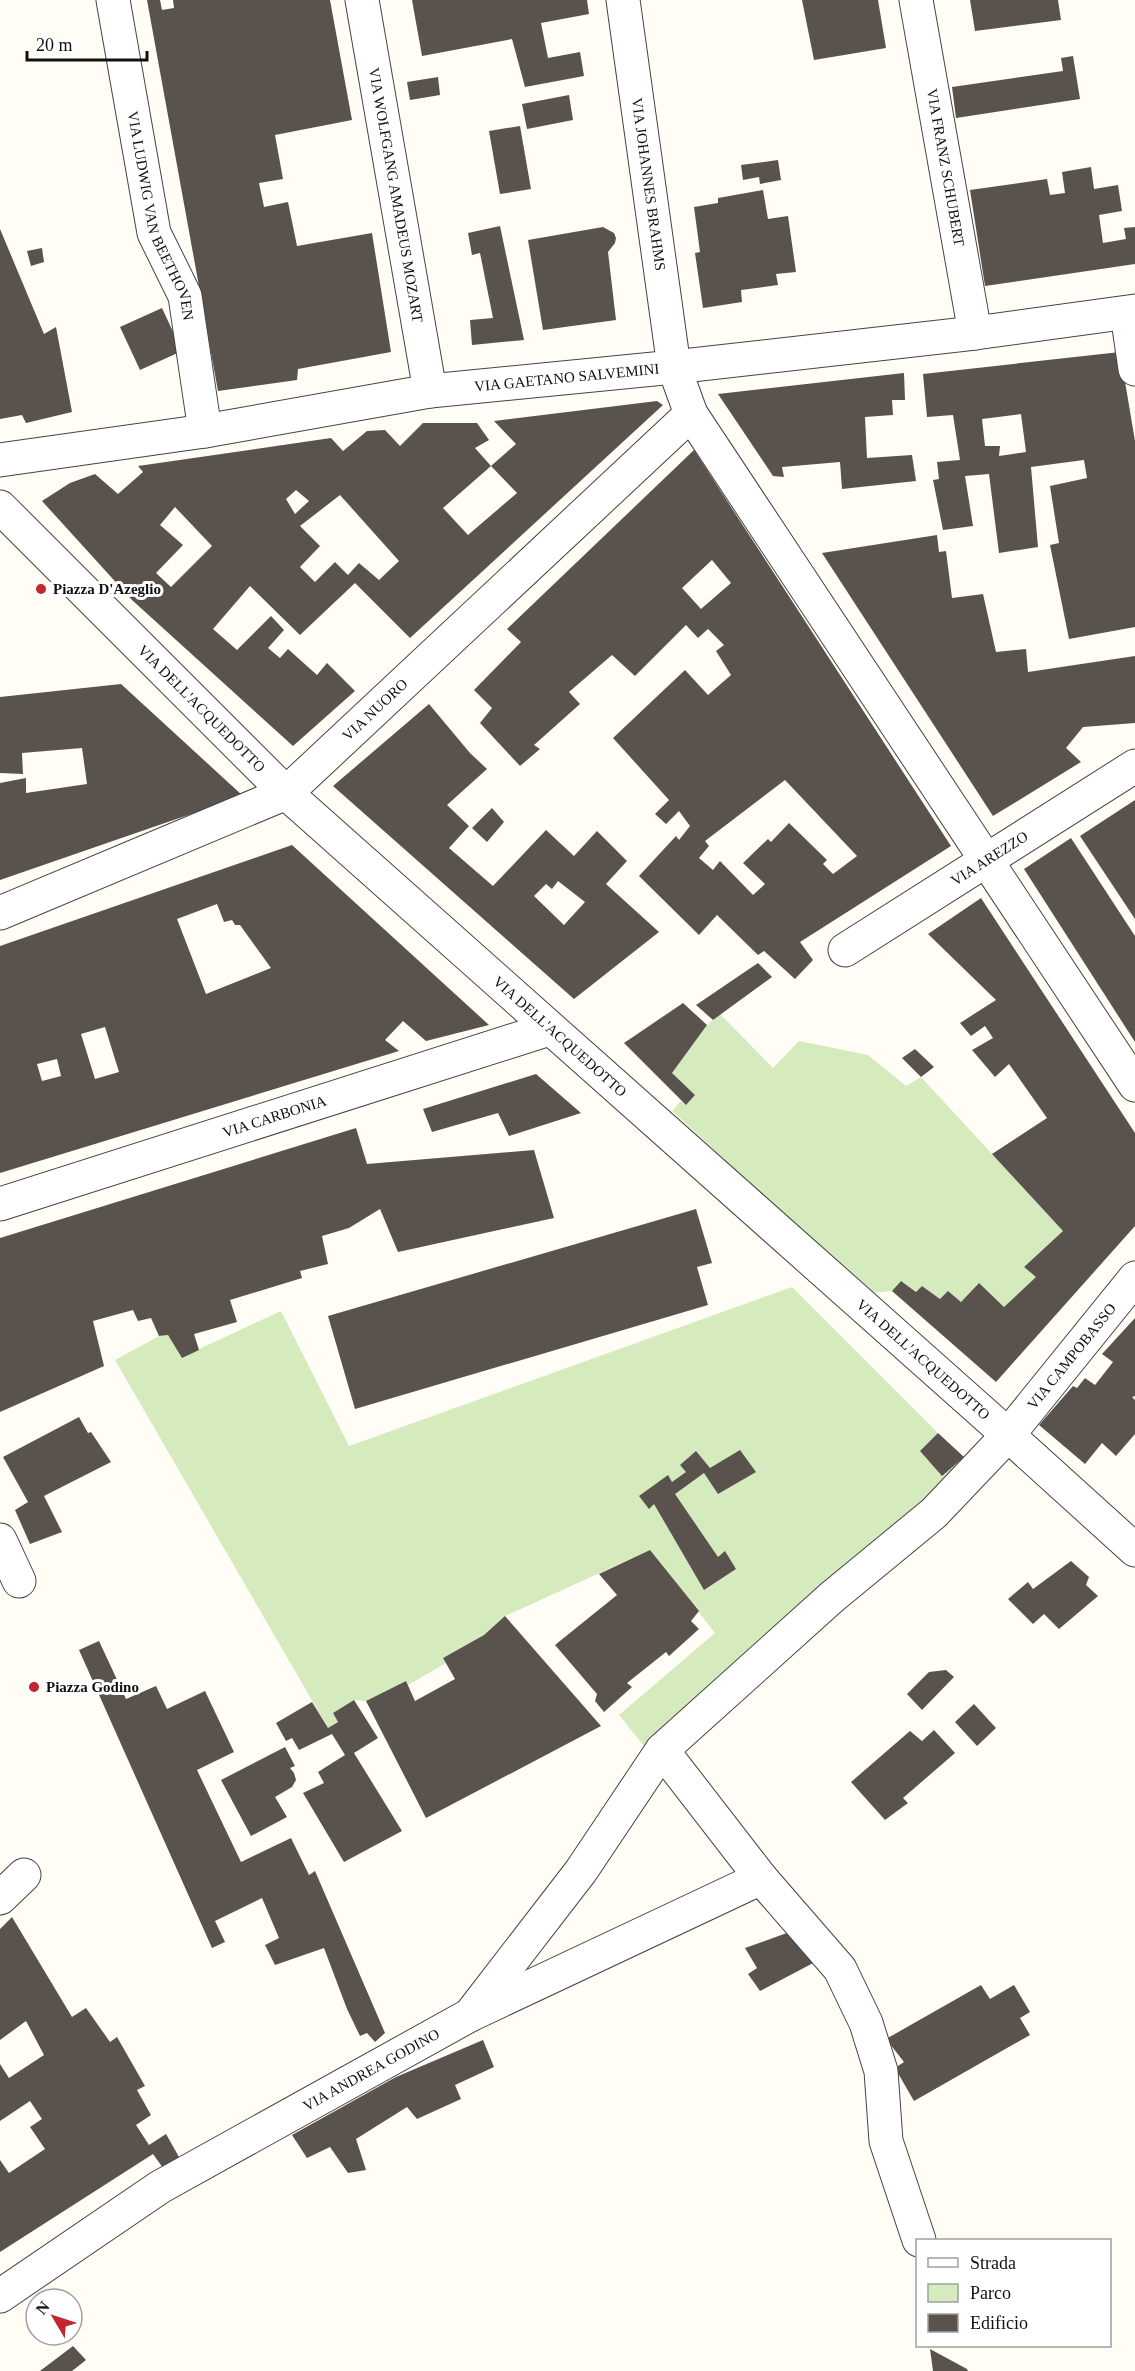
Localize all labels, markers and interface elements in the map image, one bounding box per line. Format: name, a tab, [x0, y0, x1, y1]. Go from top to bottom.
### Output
scale bar	[27, 24, 147, 62]
text: 20 m	[36, 35, 73, 55]
street label: VIA WOLFGANG AMADEUS MOZART	[366, 66, 426, 324]
street label: VIA FRANZ SCHUBERT	[924, 87, 968, 248]
street label: VIA JOHANNES BRAHMS	[629, 97, 669, 272]
street label: VIA LUDWIG VAN BEETHOVEN	[125, 110, 197, 321]
street label: VIA GAETANO SALVEMINI	[473, 360, 660, 395]
place label: Piazza D'Azeglio	[53, 581, 161, 597]
marker: Piazza D'Azeglio	[34, 582, 48, 596]
street label: VIA DELL'ACQUEDOTTO	[135, 642, 268, 775]
street label: VIA NUORO	[339, 675, 411, 744]
street label: VIA AREZZO	[948, 828, 1031, 889]
street label: VIA DELL'ACQUEDOTTO	[490, 973, 630, 1100]
street label: VIA CARBONIA	[221, 1092, 328, 1141]
street label: VIA DELL'ACQUEDOTTO	[853, 1296, 993, 1423]
street label: VIA CAMPOBASSO	[1024, 1300, 1119, 1412]
place label: Piazza Godino	[46, 1679, 139, 1695]
marker: Piazza Godino	[27, 1680, 41, 1694]
street label: VIA ANDREA GODINO	[300, 2026, 442, 2114]
legend	[916, 2239, 1111, 2347]
text: Strada	[970, 2253, 1016, 2273]
text: Parco	[970, 2283, 1011, 2303]
north arrow	[24, 2287, 84, 2347]
text: N	[32, 2298, 53, 2318]
text: Edificio	[970, 2313, 1028, 2333]

